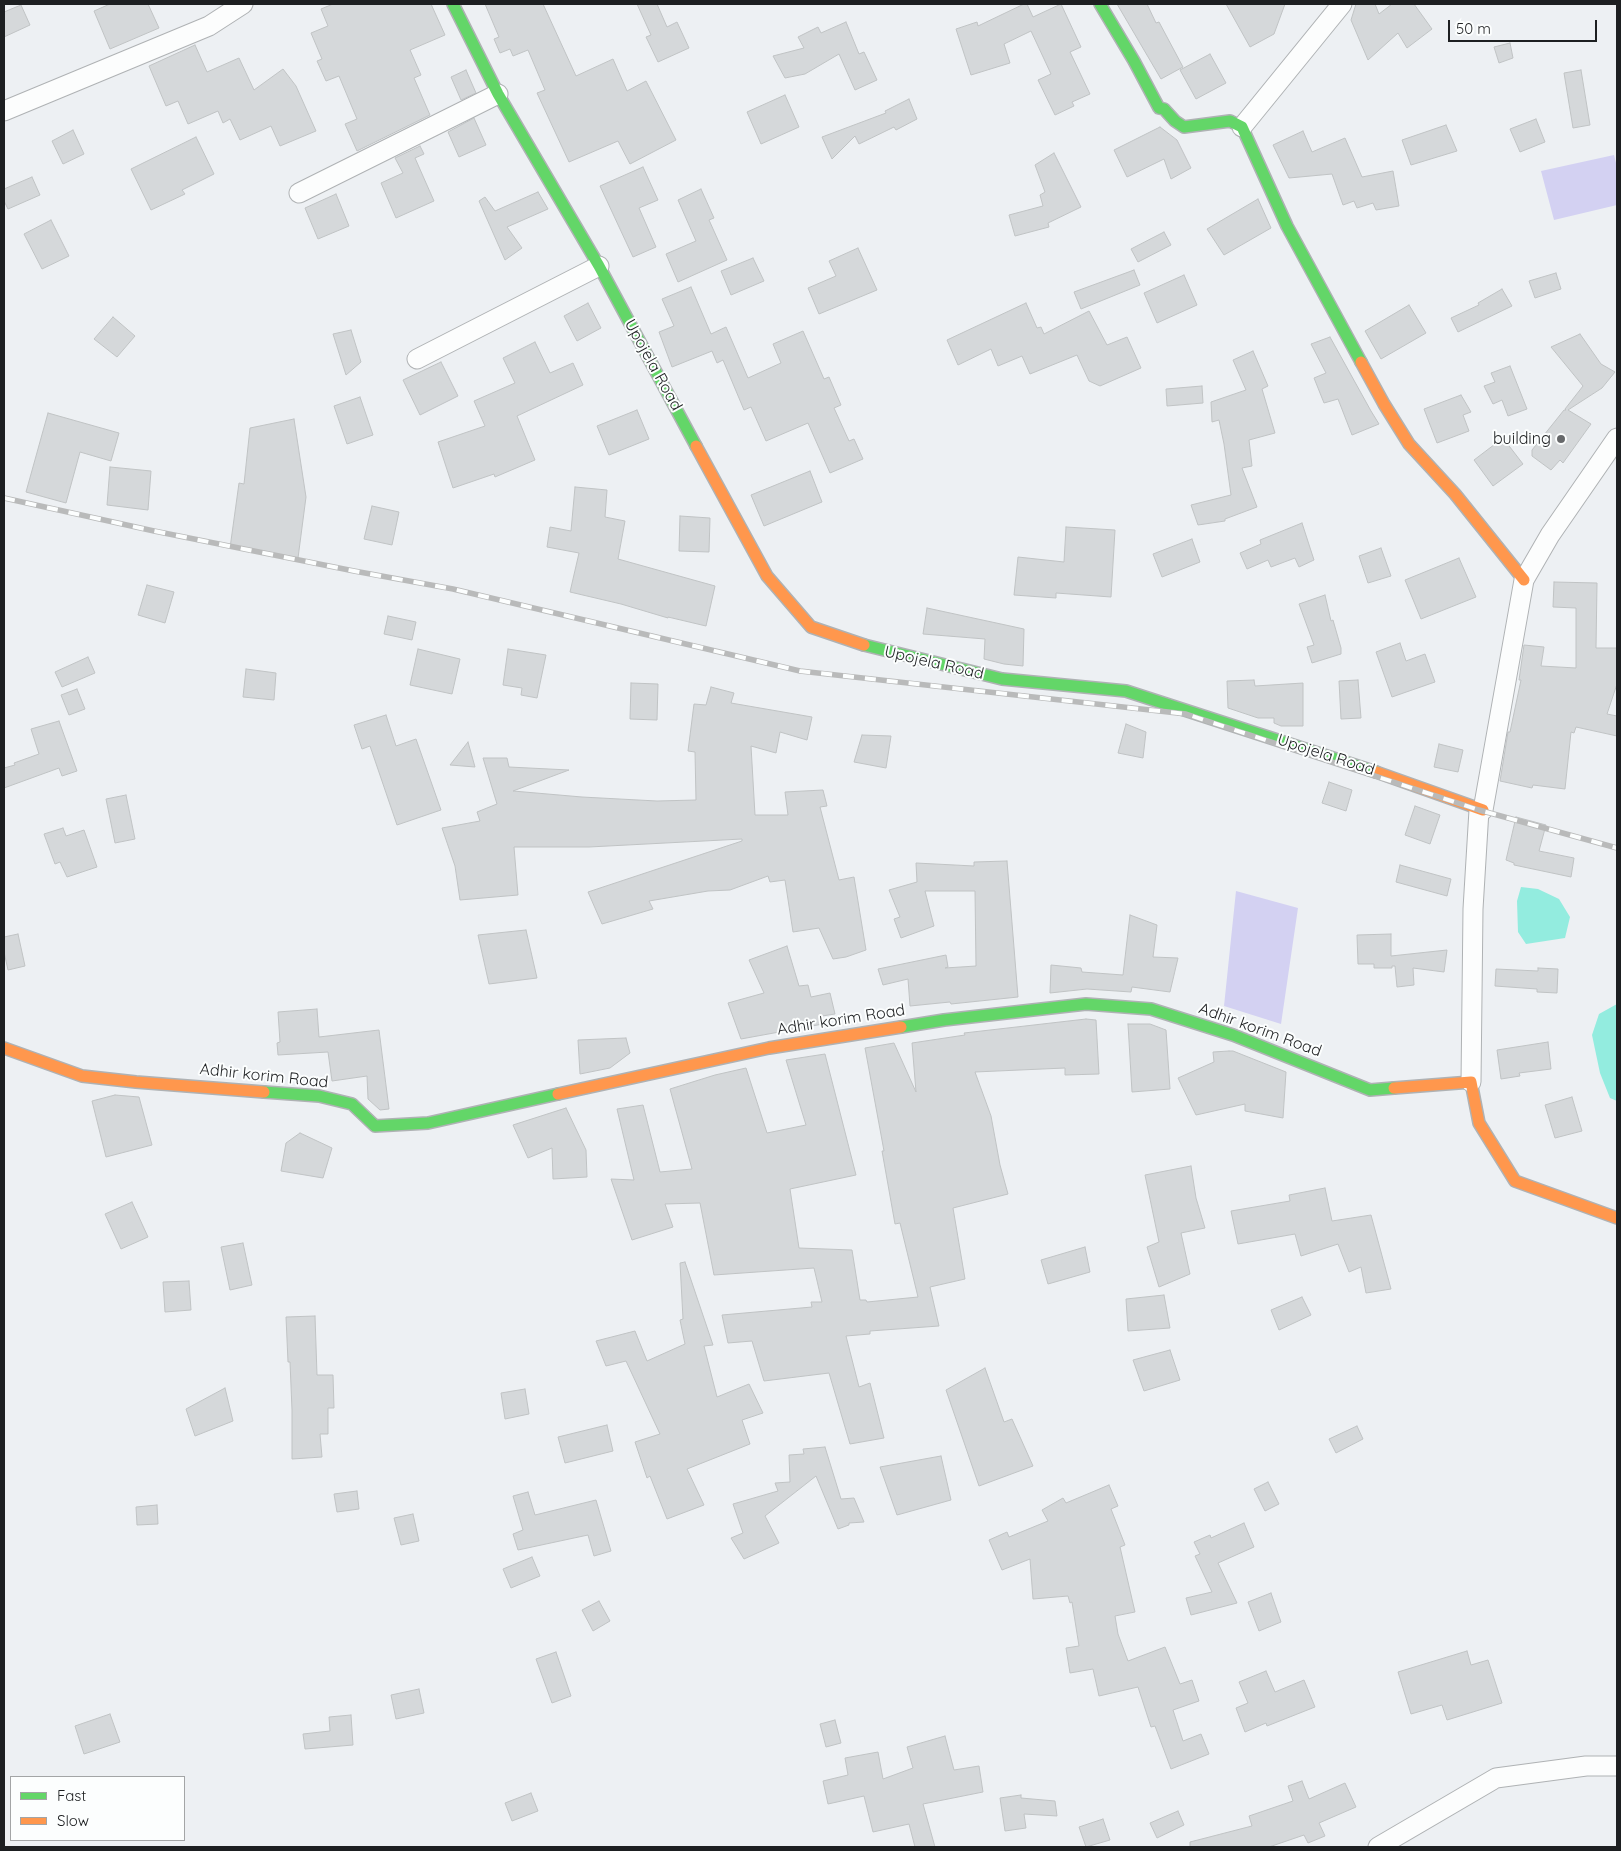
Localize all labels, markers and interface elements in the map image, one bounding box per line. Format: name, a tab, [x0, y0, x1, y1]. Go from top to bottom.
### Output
scale bar	[1451, 10, 1600, 42]
text: 50 m	[1456, 19, 1491, 38]
street label: Upojela Road	[620, 316, 686, 414]
place label: building	[1493, 429, 1551, 449]
marker: building	[1555, 433, 1567, 445]
street label: Upojela Road	[882, 642, 986, 684]
street label: Upojela Road	[1275, 730, 1377, 780]
street label: Adhir korim Road	[1196, 999, 1324, 1061]
street label: Adhir korim Road	[776, 1000, 906, 1040]
street label: Adhir korim Road	[199, 1060, 329, 1092]
legend	[10, 1776, 185, 1841]
text: Fast	[57, 1786, 86, 1805]
text: Slow	[57, 1811, 89, 1830]

